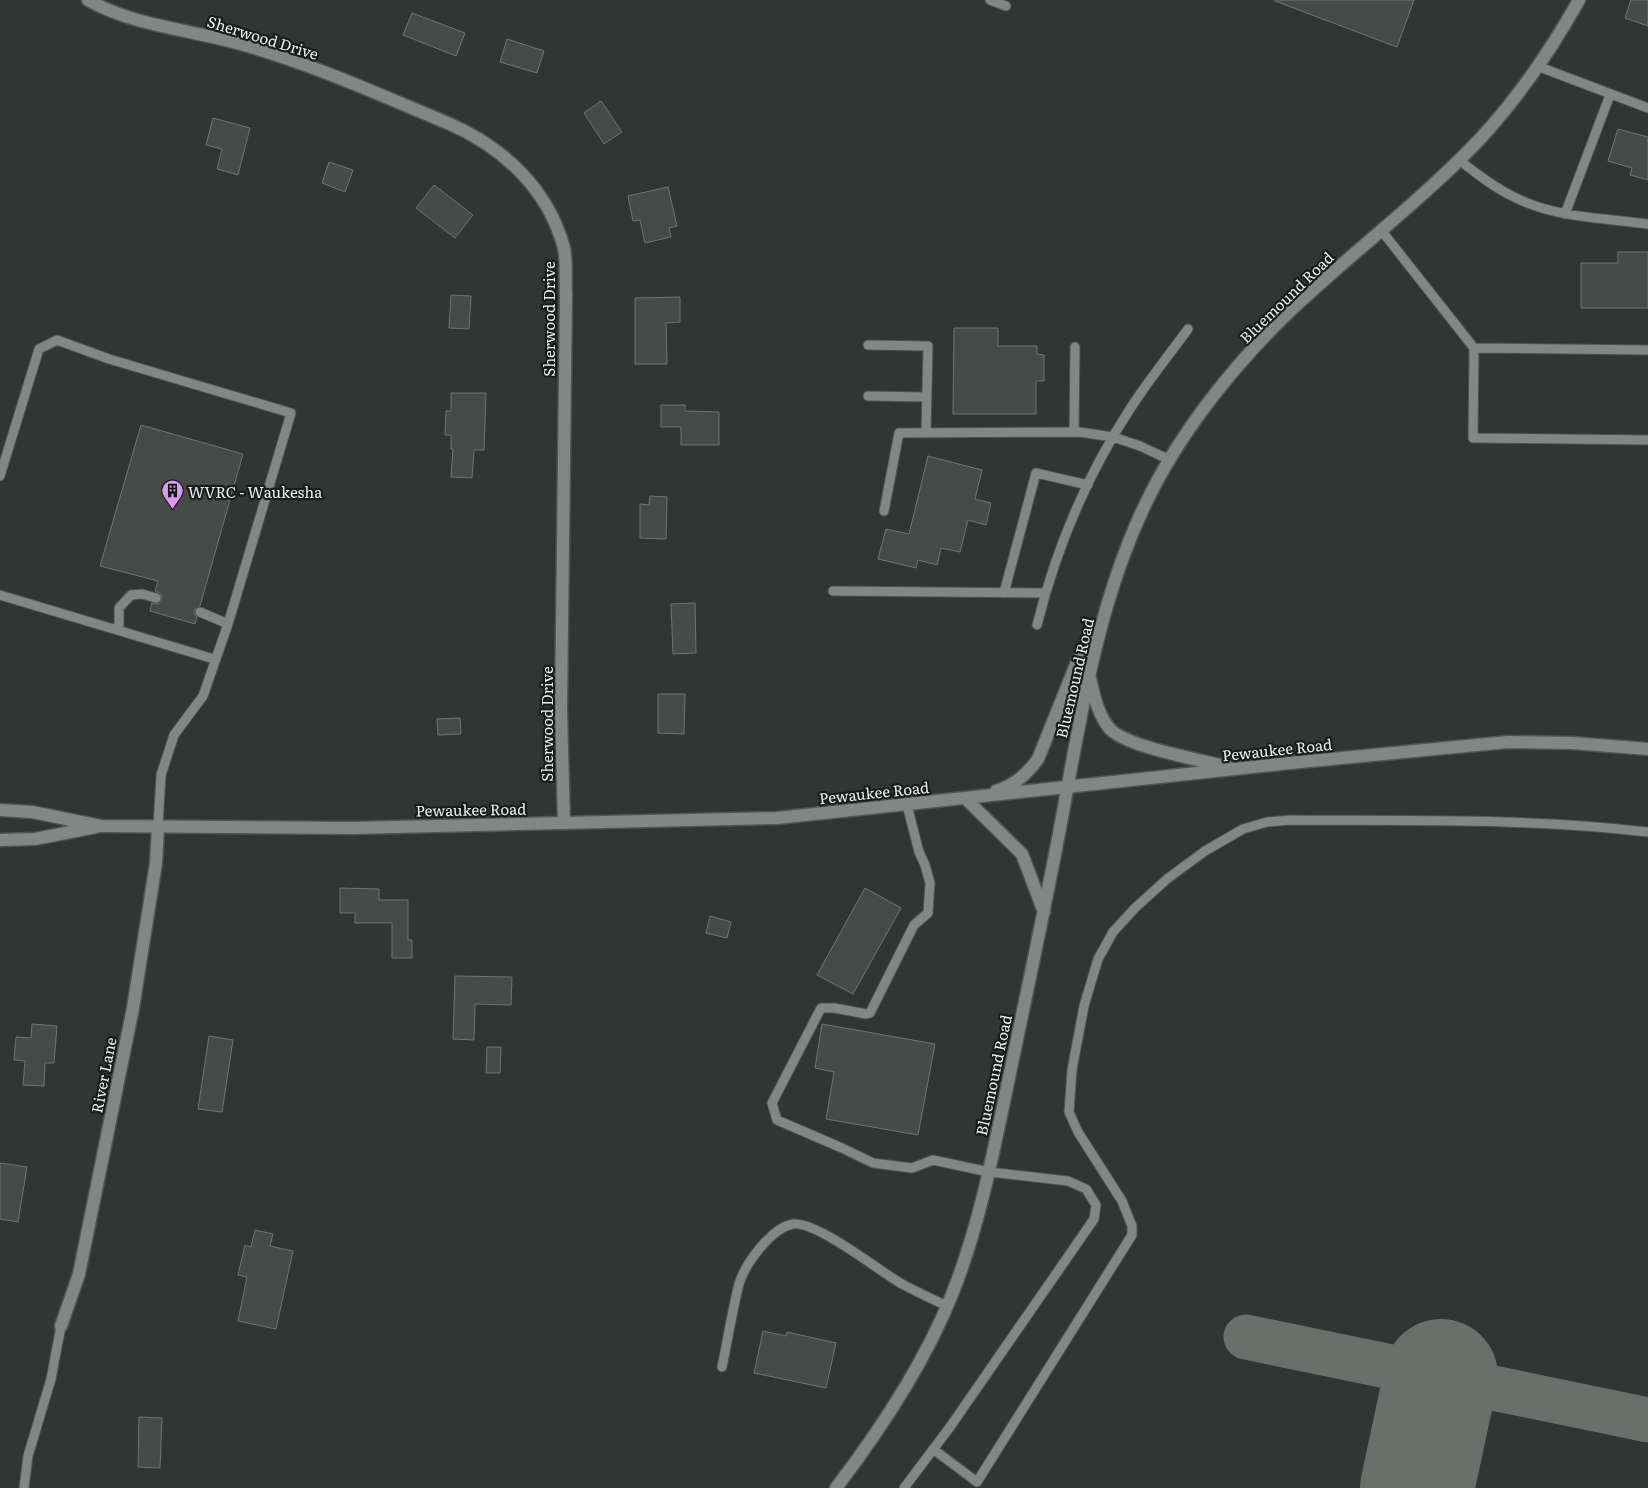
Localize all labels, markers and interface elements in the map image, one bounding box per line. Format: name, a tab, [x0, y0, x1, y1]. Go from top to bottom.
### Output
street label: Sherwood Drive	[204, 9, 322, 65]
street label: Bluemound Road	[1234, 246, 1338, 348]
street label: Sherwood Drive	[537, 261, 560, 377]
building icon: WVRC - Waukesha	[160, 479, 184, 510]
place label: WVRC - Waukesha	[188, 480, 323, 503]
street label: Bluemound Road	[1049, 616, 1099, 740]
street label: Sherwood Drive	[535, 666, 558, 782]
street label: Pewaukee Road	[1221, 732, 1333, 766]
street label: Pewaukee Road	[818, 775, 930, 809]
street label: Pewaukee Road	[416, 797, 526, 821]
street label: Bluemound Road	[969, 1012, 1017, 1138]
street label: River Lane	[84, 1035, 122, 1115]

